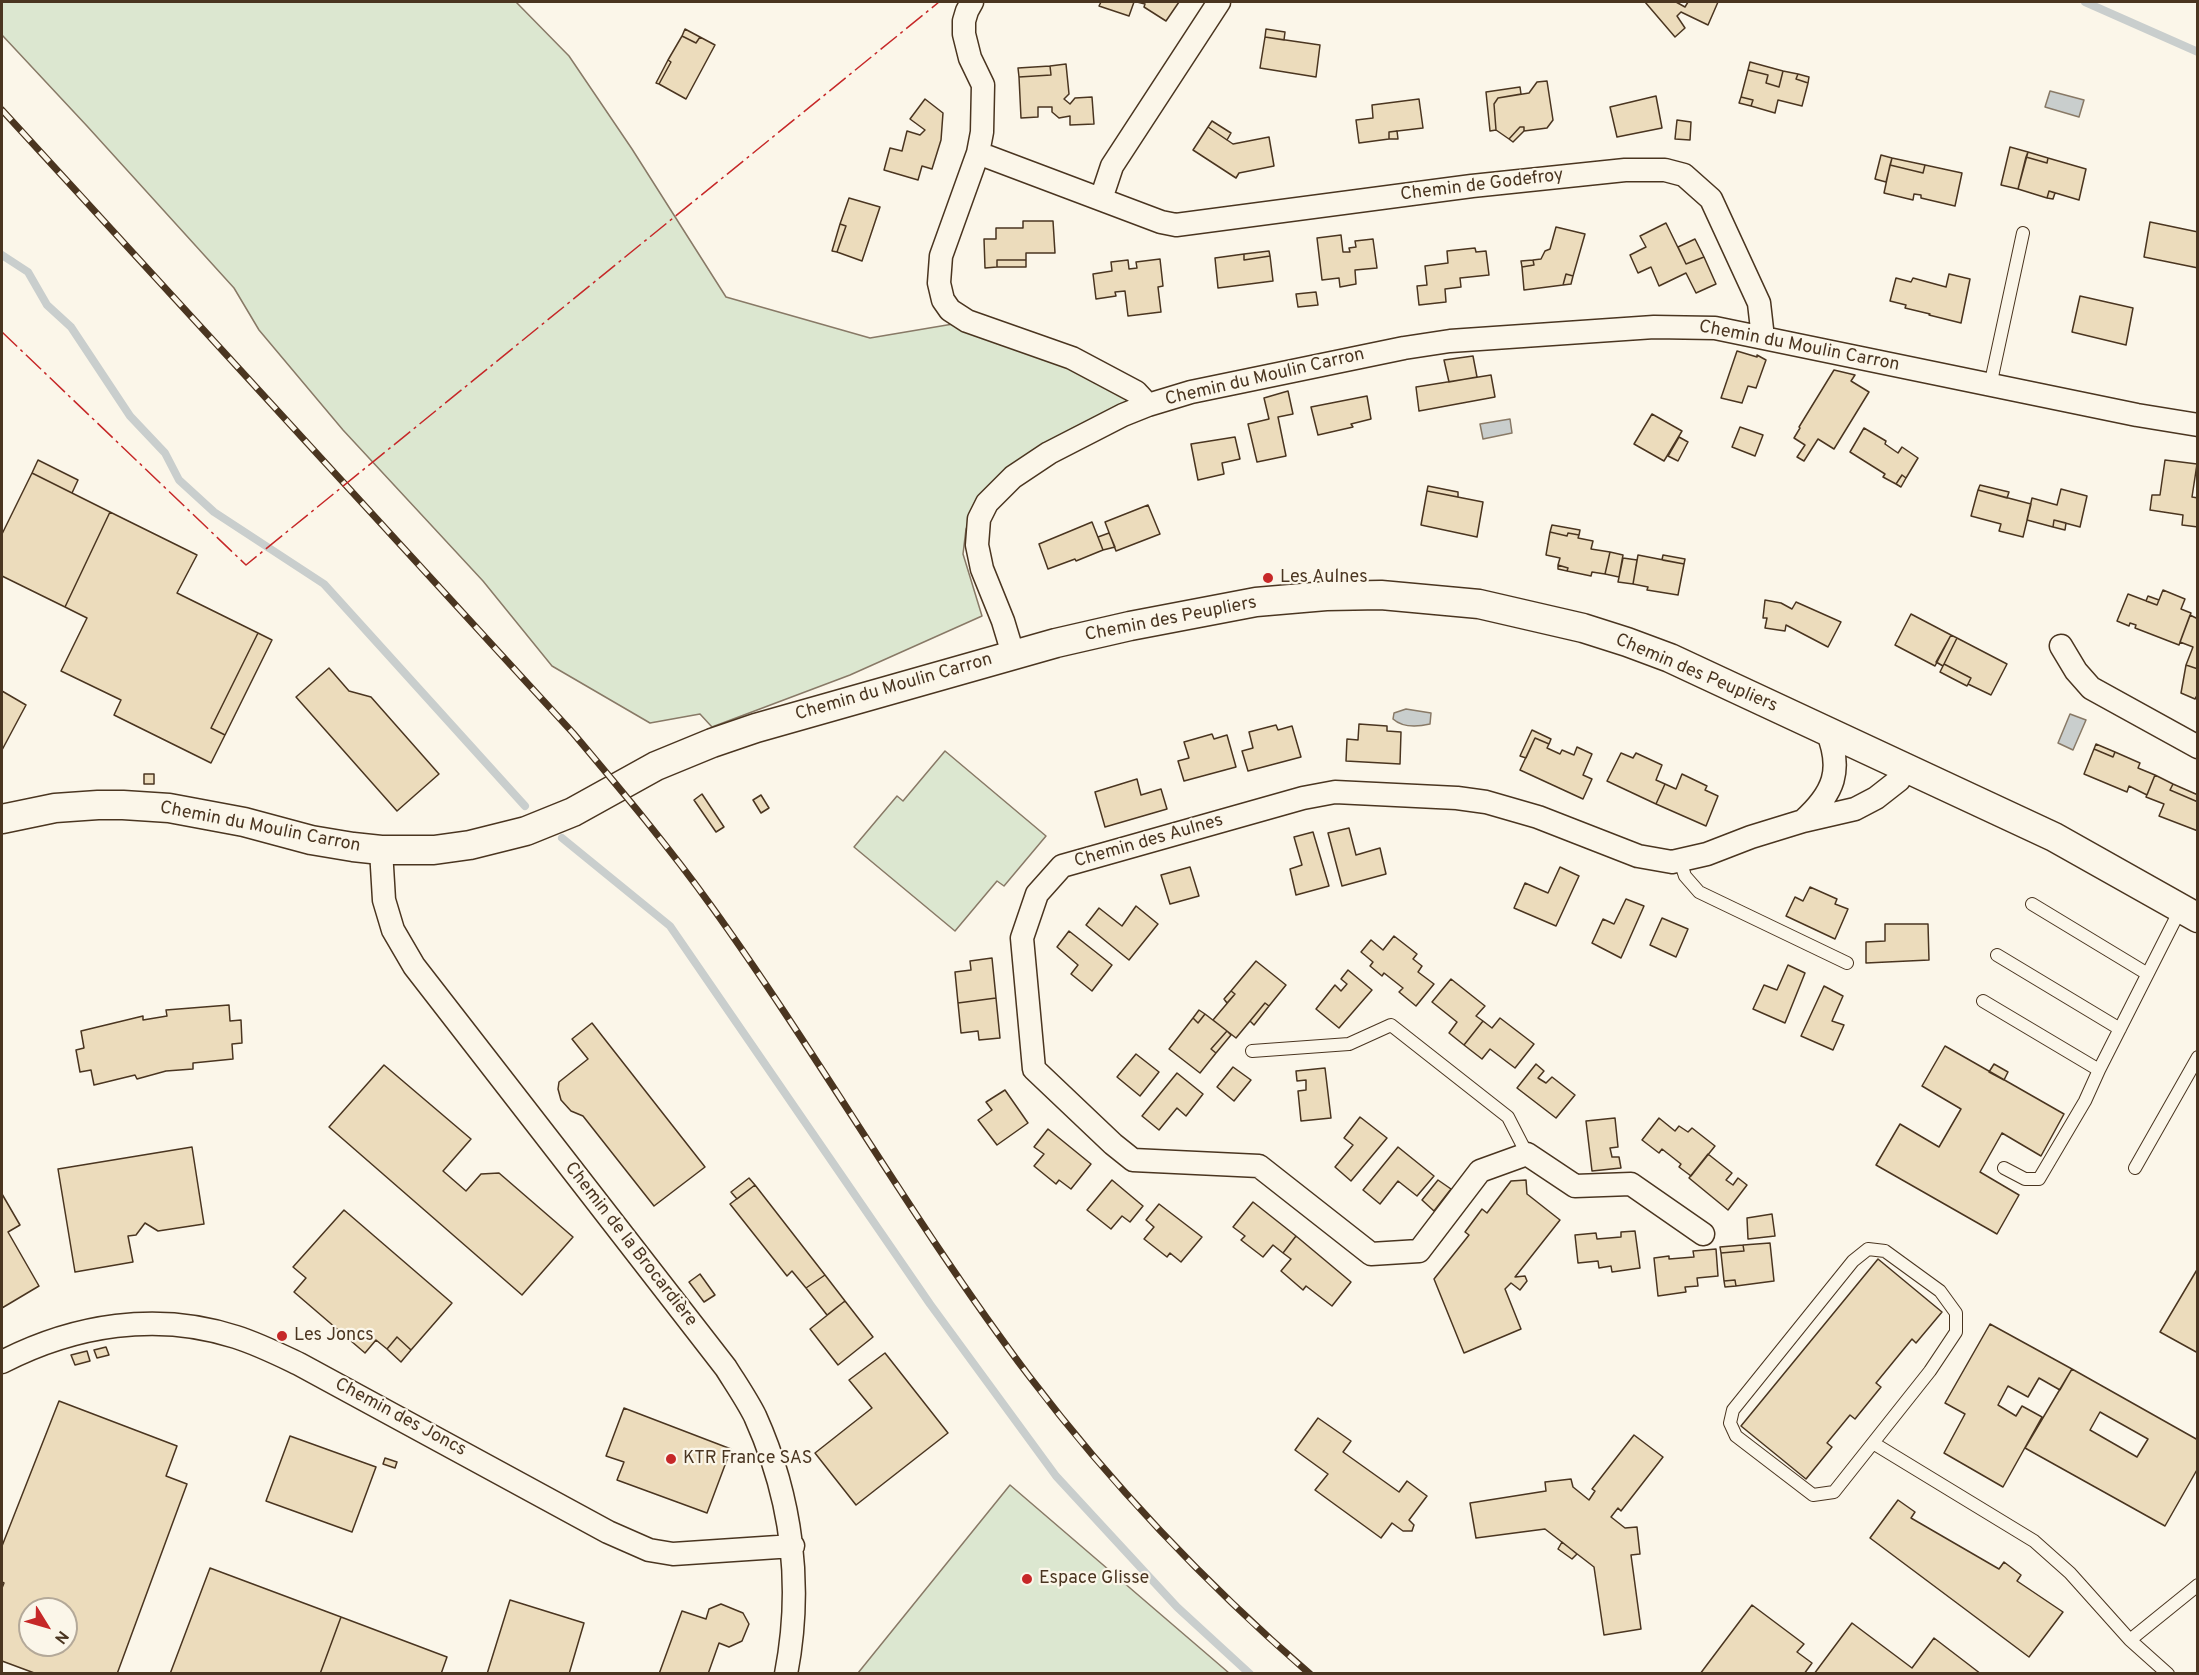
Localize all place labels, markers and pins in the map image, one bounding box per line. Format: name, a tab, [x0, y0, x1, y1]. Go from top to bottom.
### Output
place label: Les Aulnes	[1280, 567, 1368, 589]
marker: Les Aulnes	[1261, 571, 1275, 585]
place label: Les Joncs	[294, 1325, 374, 1347]
marker: Les Joncs	[275, 1329, 289, 1343]
place label: KTR France SAS	[683, 1448, 812, 1470]
marker: KTR France SAS	[664, 1452, 678, 1466]
place label: Espace Glisse	[1039, 1568, 1149, 1590]
marker: Espace Glisse	[1020, 1572, 1034, 1586]

